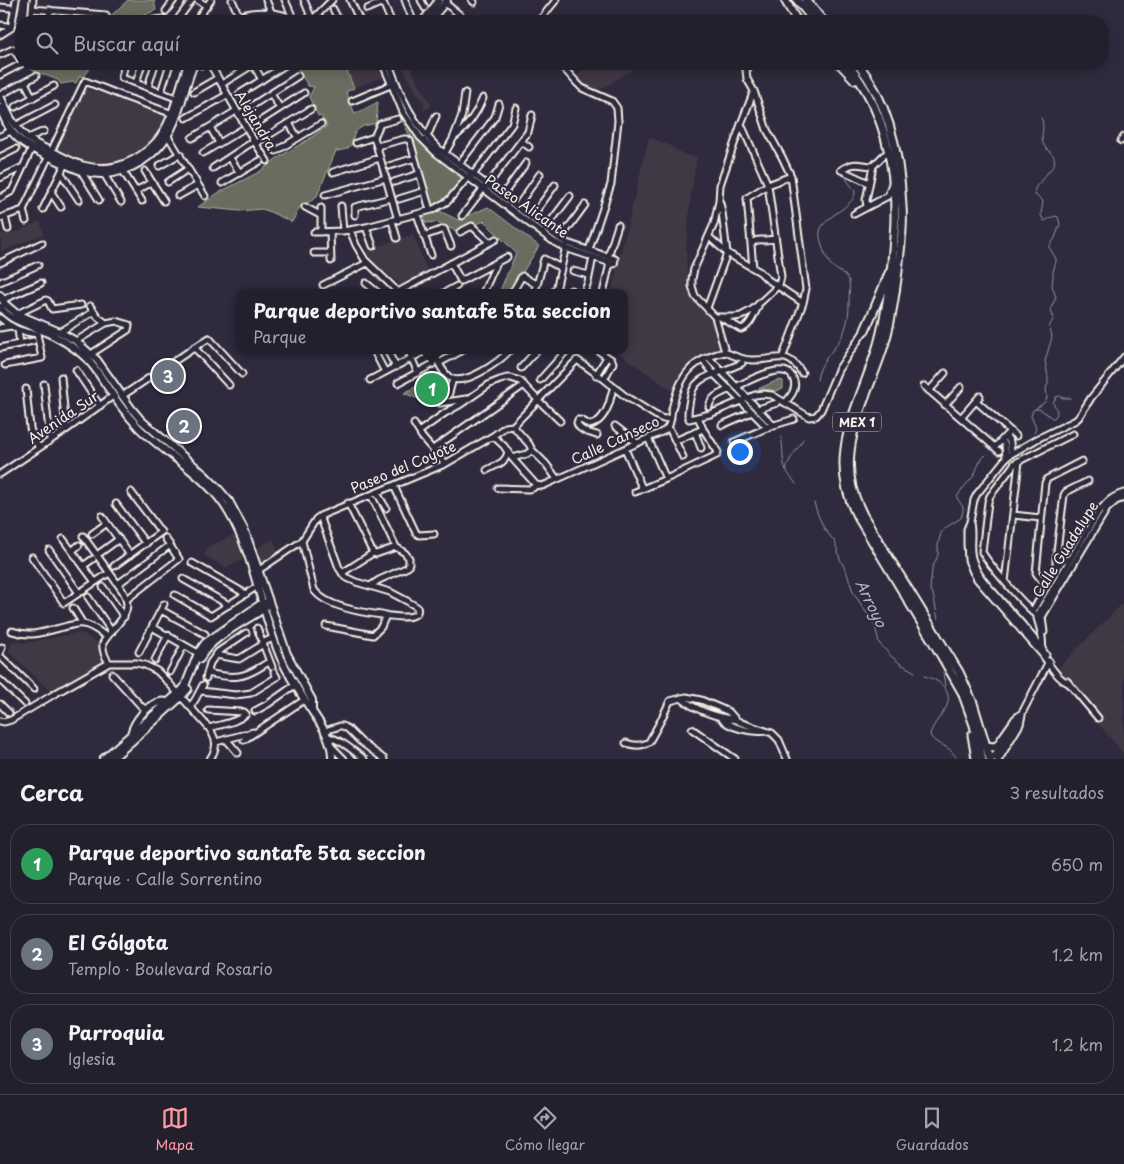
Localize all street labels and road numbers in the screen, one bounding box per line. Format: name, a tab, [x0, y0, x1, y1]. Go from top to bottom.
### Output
street label: Alejandra	[230, 86, 282, 154]
street label: Paseo Alicante	[481, 169, 574, 243]
street label: Avenida Sur	[23, 385, 103, 449]
street label: Calle Canseco	[567, 410, 663, 470]
road number: MEX 1	[833, 412, 881, 432]
street label: Paseo del Coyote	[347, 435, 459, 499]
street label: Calle Guadalupe	[1027, 496, 1103, 601]

